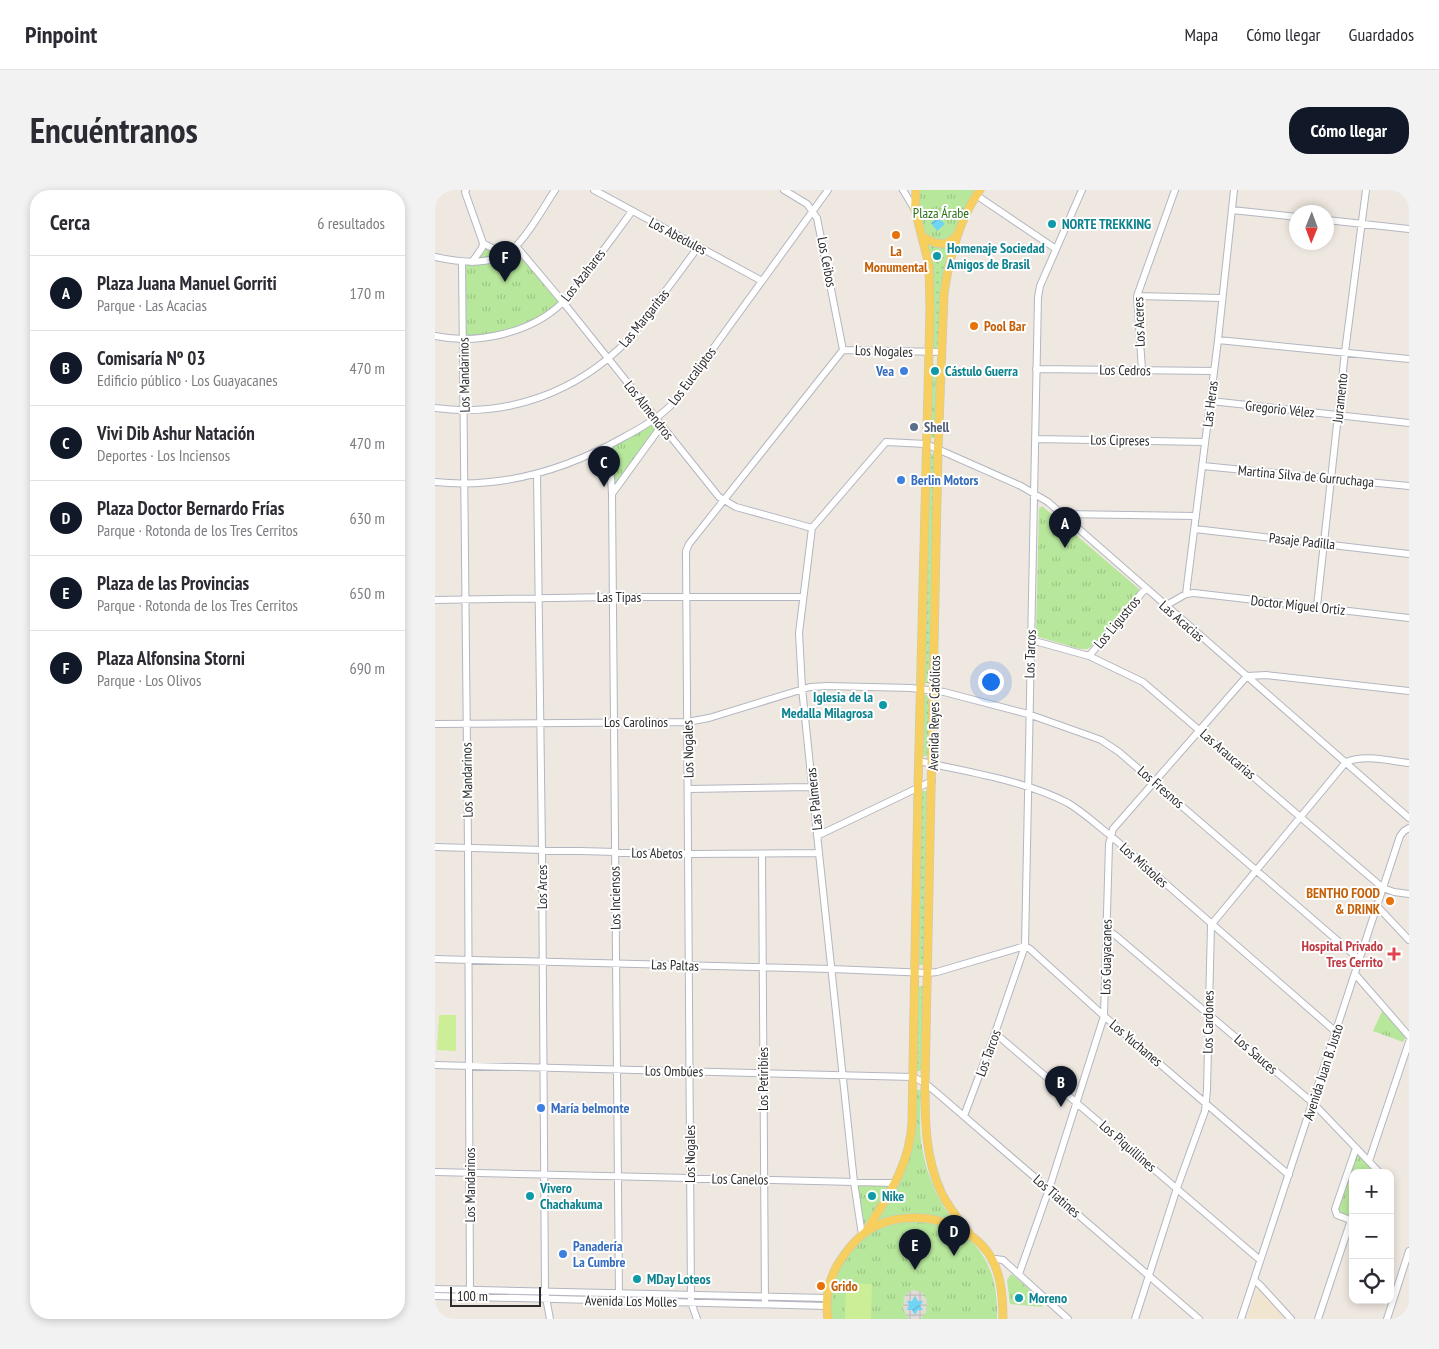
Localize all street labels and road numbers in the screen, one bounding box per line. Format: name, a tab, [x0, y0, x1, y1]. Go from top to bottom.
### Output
street label: Los Abedules	[646, 213, 710, 259]
street label: Los Ceibos	[813, 235, 841, 289]
street label: Los Azahares	[557, 245, 609, 305]
street label: Las Margaritas	[615, 285, 673, 351]
street label: Los Aceres	[1129, 296, 1149, 347]
street label: Los Mandarinos	[454, 337, 474, 413]
street label: Los Nogales	[855, 341, 914, 361]
street label: Los Eucaliptos	[664, 343, 720, 409]
street label: Los Cedros	[1099, 361, 1151, 379]
street label: Juramento	[1328, 372, 1352, 425]
street label: Los Almendros	[620, 377, 678, 443]
street label: Las Heras	[1198, 380, 1222, 428]
street label: Gregorio Vélez	[1244, 396, 1316, 422]
street label: Los Cipreses	[1090, 430, 1150, 450]
street label: Martina Silva de Gurruchaga	[1237, 461, 1375, 491]
street label: Pasaje Padilla	[1268, 529, 1336, 553]
street label: Las Tipas	[597, 588, 641, 606]
street label: Doctor Miguel Ortiz	[1250, 591, 1346, 619]
street label: Los Ligustros	[1090, 592, 1144, 652]
street label: Las Acacias	[1156, 597, 1208, 646]
street label: Los Tarcos	[1020, 629, 1040, 679]
street label: Avenida Reyes Católicos	[924, 655, 944, 771]
street label: Los Carolinos	[604, 713, 668, 731]
street label: Los Nogales	[678, 720, 698, 778]
street label: Las Araucarias	[1196, 725, 1260, 783]
street label: Los Mandarinos	[457, 742, 477, 818]
street label: Los Fresnos	[1134, 762, 1188, 812]
street label: Las Palmeras	[802, 767, 826, 831]
street label: Los Mistoles	[1116, 839, 1172, 892]
street label: Los Abetos	[631, 844, 683, 862]
street label: Los Arces	[533, 865, 551, 909]
street label: Los Inciensos	[605, 866, 625, 930]
street label: Los Guayacanes	[1096, 919, 1116, 995]
street label: Las Paltas	[651, 955, 700, 975]
street label: Los Cardones	[1198, 990, 1218, 1054]
street label: Los Yuchanes	[1106, 1016, 1166, 1071]
street label: Avenida Juan B. Justo	[1299, 1021, 1347, 1123]
street label: Los Tarcos	[971, 1027, 1005, 1079]
street label: Los Sauces	[1231, 1030, 1282, 1078]
street label: Los Petiribíes	[754, 1047, 772, 1111]
street label: Los Ombúes	[645, 1061, 704, 1081]
street label: Los Piquillines	[1096, 1116, 1160, 1176]
street label: Los Nogales	[681, 1125, 699, 1183]
street label: Los Mandarinos	[461, 1147, 479, 1223]
street label: Los Canelos	[711, 1170, 769, 1188]
street label: Los Tiatines	[1030, 1170, 1085, 1222]
street label: Avenida Los Molles	[585, 1291, 677, 1311]

